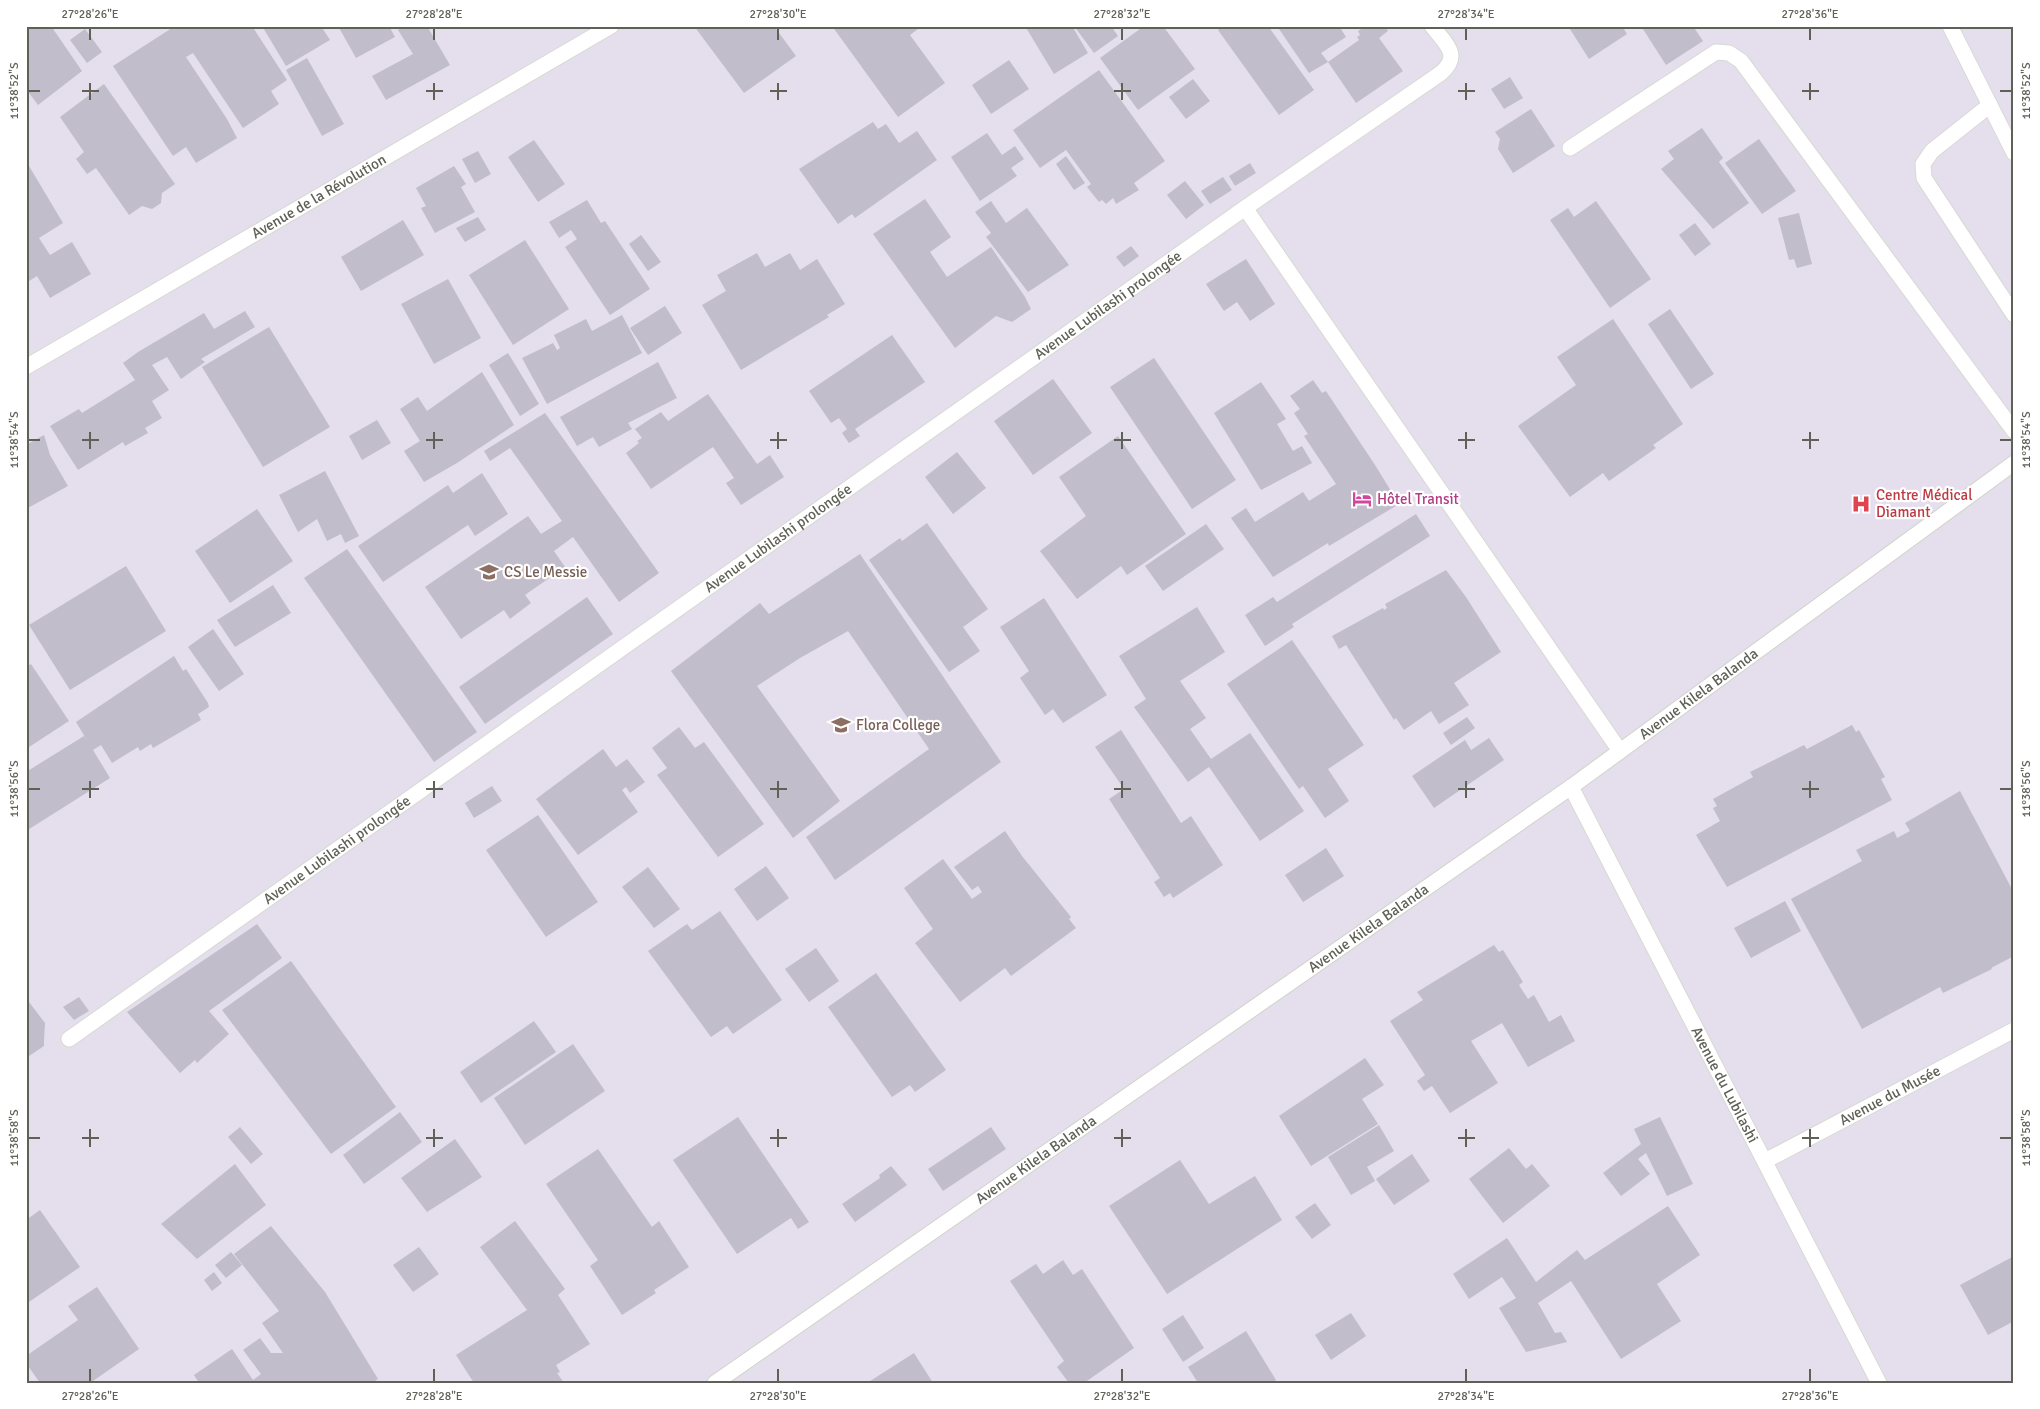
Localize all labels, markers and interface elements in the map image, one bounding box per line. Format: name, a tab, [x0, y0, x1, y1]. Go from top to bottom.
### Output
text: 27°28'26"E	[61, 7, 119, 22]
text: 27°28'28"E	[405, 7, 463, 22]
text: 27°28'30"E	[749, 7, 807, 22]
text: 27°28'32"E	[1093, 7, 1151, 22]
text: 27°28'34"E	[1437, 7, 1495, 22]
text: 27°28'36"E	[1781, 7, 1839, 22]
text: 11°38'52"S	[7, 62, 22, 120]
text: 11°38'52"S	[2019, 62, 2034, 120]
street label: Avenue de la Révolution	[248, 150, 389, 243]
street label: Avenue Lubilashi prolongée	[1031, 247, 1185, 363]
text: 11°38'54"S	[7, 411, 22, 469]
text: 11°38'54"S	[2019, 411, 2034, 469]
street label: Avenue Lubilashi prolongée	[701, 480, 855, 596]
place label: Centre Médical Diamant	[1876, 486, 1973, 521]
hotel icon: Hôtel Transit	[1351, 488, 1373, 510]
place label: Hôtel Transit	[1377, 490, 1459, 508]
hospital icon: Centre Médical Diamant	[1850, 493, 1872, 515]
school or university icon: CS Le Messie	[478, 561, 500, 583]
place label: CS Le Messie	[504, 563, 587, 581]
street label: Avenue Kilela Balanda	[1635, 644, 1761, 743]
school or university icon: Flora College	[830, 714, 852, 736]
place label: Flora College	[856, 716, 940, 734]
text: 11°38'56"S	[7, 760, 22, 818]
text: 11°38'56"S	[2019, 760, 2034, 818]
street label: Avenue Lubilashi prolongée	[260, 791, 414, 908]
street label: Avenue Kilela Balanda	[1304, 880, 1432, 976]
street label: Avenue du Lubilashi	[1687, 1023, 1762, 1146]
street label: Avenue du Musée	[1836, 1061, 1943, 1129]
text: 11°38'58"S	[7, 1109, 22, 1167]
text: 11°38'58"S	[2019, 1109, 2034, 1167]
street label: Avenue Kilela Balanda	[972, 1111, 1100, 1208]
text: 27°28'26"E	[61, 1389, 119, 1404]
text: 27°28'28"E	[405, 1389, 463, 1404]
text: 27°28'30"E	[749, 1389, 807, 1404]
text: 27°28'32"E	[1093, 1389, 1151, 1404]
text: 27°28'34"E	[1437, 1389, 1495, 1404]
text: 27°28'36"E	[1781, 1389, 1839, 1404]

